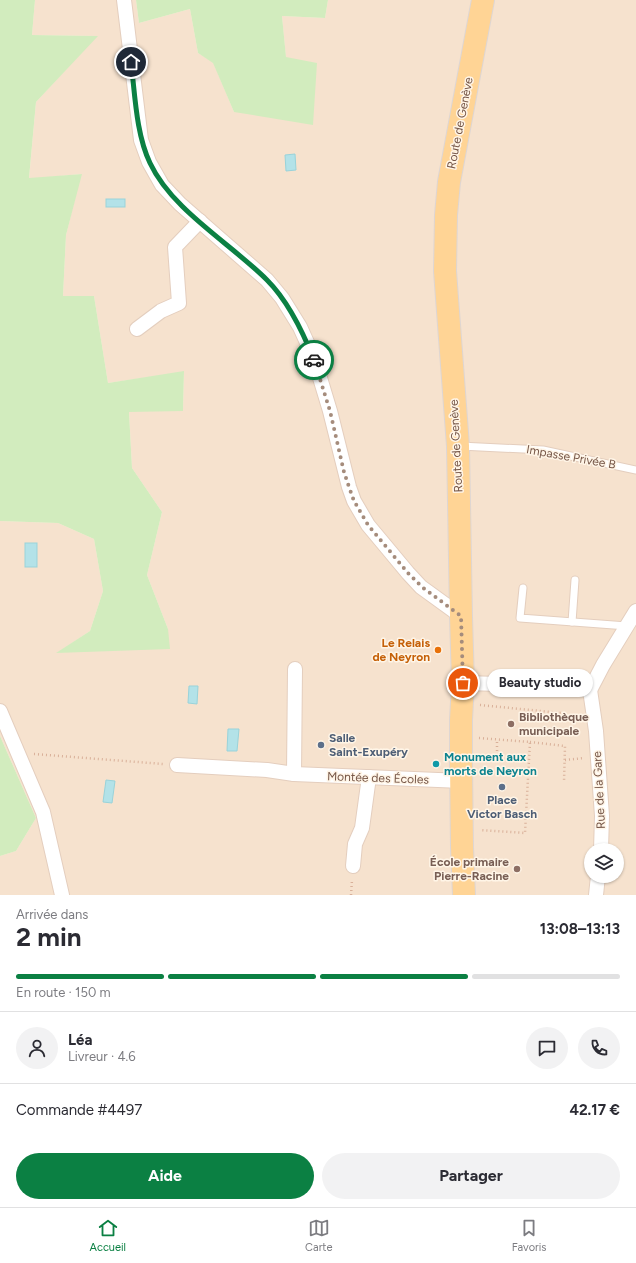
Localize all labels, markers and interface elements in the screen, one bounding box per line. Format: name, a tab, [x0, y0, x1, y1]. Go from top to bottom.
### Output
pin	[114, 45, 148, 79]
icon: home	[120, 51, 142, 73]
street label: Route de Genève	[444, 76, 476, 170]
courier	[294, 340, 334, 380]
icon: car	[303, 349, 325, 371]
street label: Route de Genève	[447, 399, 465, 493]
street label: Impasse Privée B	[525, 442, 617, 472]
place label: Le Relais de Neyron	[372, 636, 430, 664]
marker: Le Relais de Neyron	[433, 645, 443, 655]
pin	[446, 666, 480, 700]
callout: Beauty studio	[487, 669, 593, 697]
icon: bag	[452, 672, 474, 694]
text: Beauty studio	[499, 675, 581, 690]
place label: Bibliothèque municipale	[519, 710, 589, 738]
marker: Bibliothèque municipale	[506, 719, 516, 729]
place label: Salle Saint-Exupéry	[329, 731, 408, 759]
marker: Salle Saint-Exupéry	[316, 740, 326, 750]
place label: Monument aux morts de Neyron	[444, 750, 537, 778]
street label: Rue de la Gare	[590, 750, 608, 829]
marker: Monument aux morts de Neyron	[431, 759, 441, 769]
street label: Montée des Écoles	[327, 769, 430, 787]
marker: Place Victor Basch	[497, 782, 507, 792]
place label: Place Victor Basch	[467, 793, 537, 821]
map controls	[584, 843, 624, 883]
button: layers	[584, 843, 624, 883]
place label: École primaire Pierre-Racine	[430, 855, 509, 883]
marker: École primaire Pierre-Racine	[512, 864, 522, 874]
text: Arrivée dans	[16, 907, 88, 922]
text: 13:08–13:13	[540, 920, 620, 938]
text: 2 min	[16, 921, 82, 953]
text: En route · 150 m	[16, 985, 111, 1000]
button: person	[16, 1027, 58, 1069]
button: chat	[526, 1027, 568, 1069]
button: phone	[578, 1027, 620, 1069]
text: Léa	[68, 1031, 92, 1049]
text: Livreur · 4.6	[68, 1049, 136, 1064]
text: Commande #4497	[16, 1101, 142, 1119]
text: 42.17 €	[569, 1101, 620, 1119]
button: Aide	[16, 1153, 314, 1199]
button: Partager	[322, 1153, 620, 1199]
tab: Accueil	[90, 1217, 126, 1254]
tab: Carte	[305, 1217, 333, 1254]
tab: Favoris	[512, 1217, 546, 1254]

